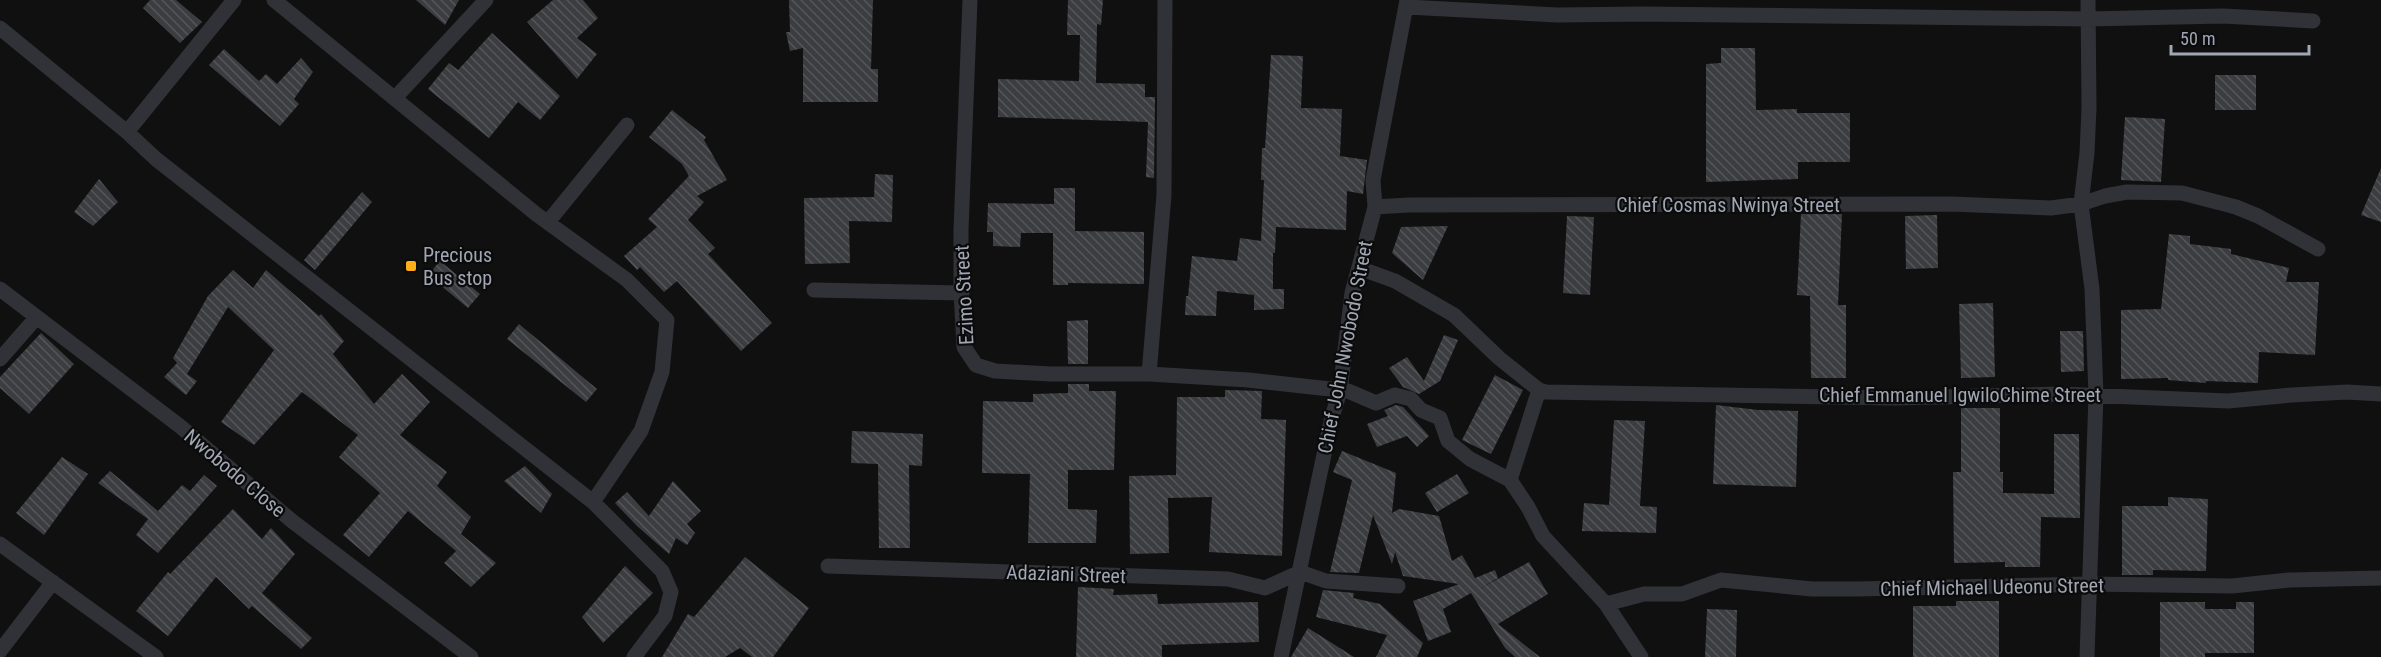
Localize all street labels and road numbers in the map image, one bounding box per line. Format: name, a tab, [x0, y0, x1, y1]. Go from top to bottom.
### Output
street label: Chief Cosmas Nwinya Street	[1616, 193, 1840, 217]
street label: Chief John Nwobodo Street	[1313, 238, 1377, 455]
street label: Ezimo Street	[949, 244, 979, 345]
street label: Chief Emmanuel IgwiloChime Street	[1819, 383, 2101, 407]
street label: Nwobodo Close	[180, 424, 290, 522]
street label: Adaziani Street	[1006, 560, 1126, 588]
street label: Chief Michael Udeonu Street	[1880, 573, 2104, 601]

